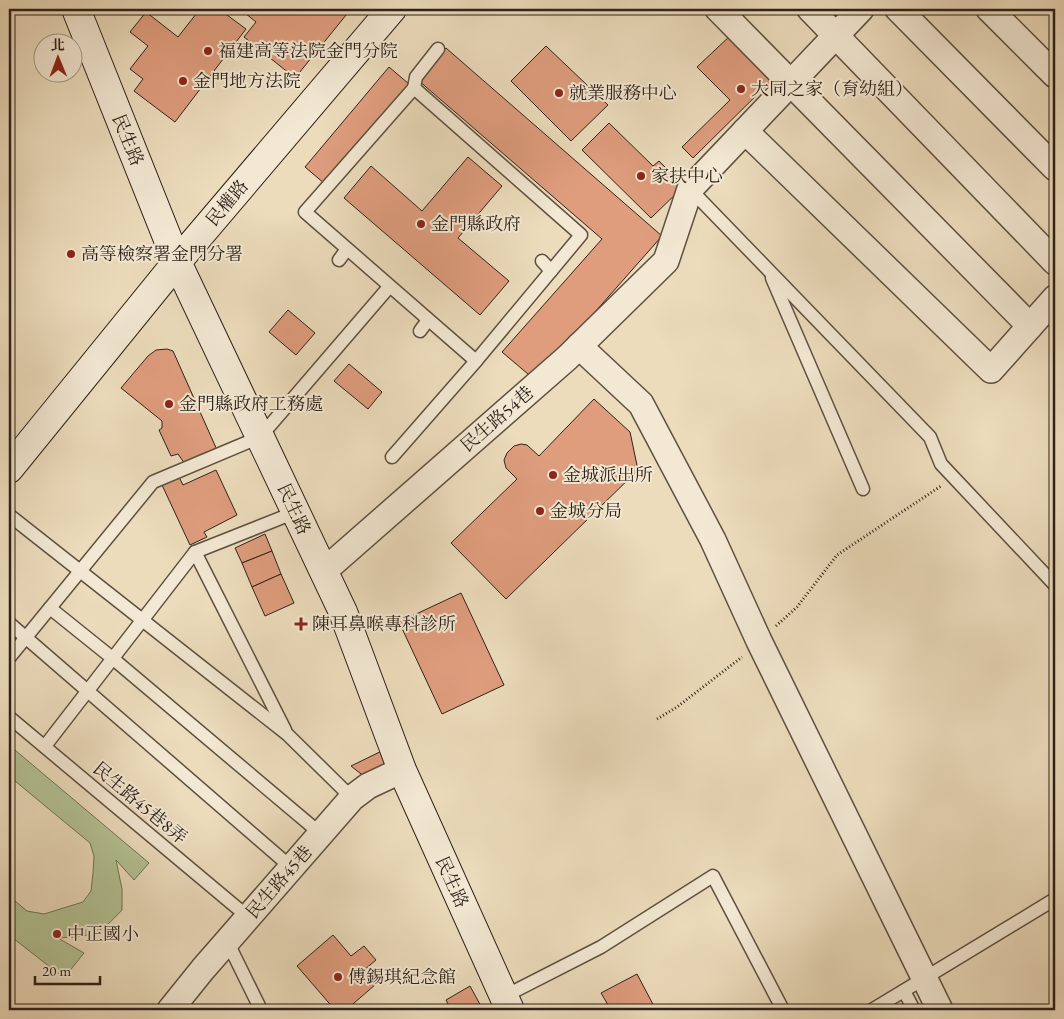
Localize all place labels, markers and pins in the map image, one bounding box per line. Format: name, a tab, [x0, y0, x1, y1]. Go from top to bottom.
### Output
place label: 福建高等法院金門分院	[218, 39, 398, 62]
marker: 福建高等法院金門分院	[202, 45, 214, 57]
place label: 金門地方法院	[193, 69, 301, 92]
marker: 金門地方法院	[177, 75, 189, 87]
place label: 大同之家（育幼組）	[751, 77, 913, 100]
place label: 就業服務中心	[569, 81, 677, 104]
marker: 大同之家（育幼組）	[735, 83, 747, 95]
marker: 就業服務中心	[553, 87, 565, 99]
place label: 家扶中心	[651, 164, 723, 187]
marker: 家扶中心	[635, 170, 647, 182]
place label: 金門縣政府	[431, 212, 521, 235]
marker: 金門縣政府	[415, 218, 427, 230]
place label: 高等檢察署金門分署	[81, 242, 243, 265]
marker: 高等檢察署金門分署	[65, 248, 77, 260]
place label: 金門縣政府工務處	[179, 392, 323, 415]
marker: 金門縣政府工務處	[163, 398, 175, 410]
place label: 金城派出所	[563, 463, 653, 486]
marker: 金城派出所	[547, 469, 559, 481]
place label: 金城分局	[550, 499, 622, 522]
marker: 金城分局	[534, 505, 546, 517]
place label: 陳耳鼻喉專科診所	[312, 612, 456, 635]
marker: 陳耳鼻喉專科診所	[294, 617, 308, 631]
place label: 中正國小	[67, 922, 139, 945]
marker: 中正國小	[51, 928, 63, 940]
place label: 傅錫琪紀念館	[348, 965, 456, 988]
marker: 傅錫琪紀念館	[332, 971, 344, 983]

